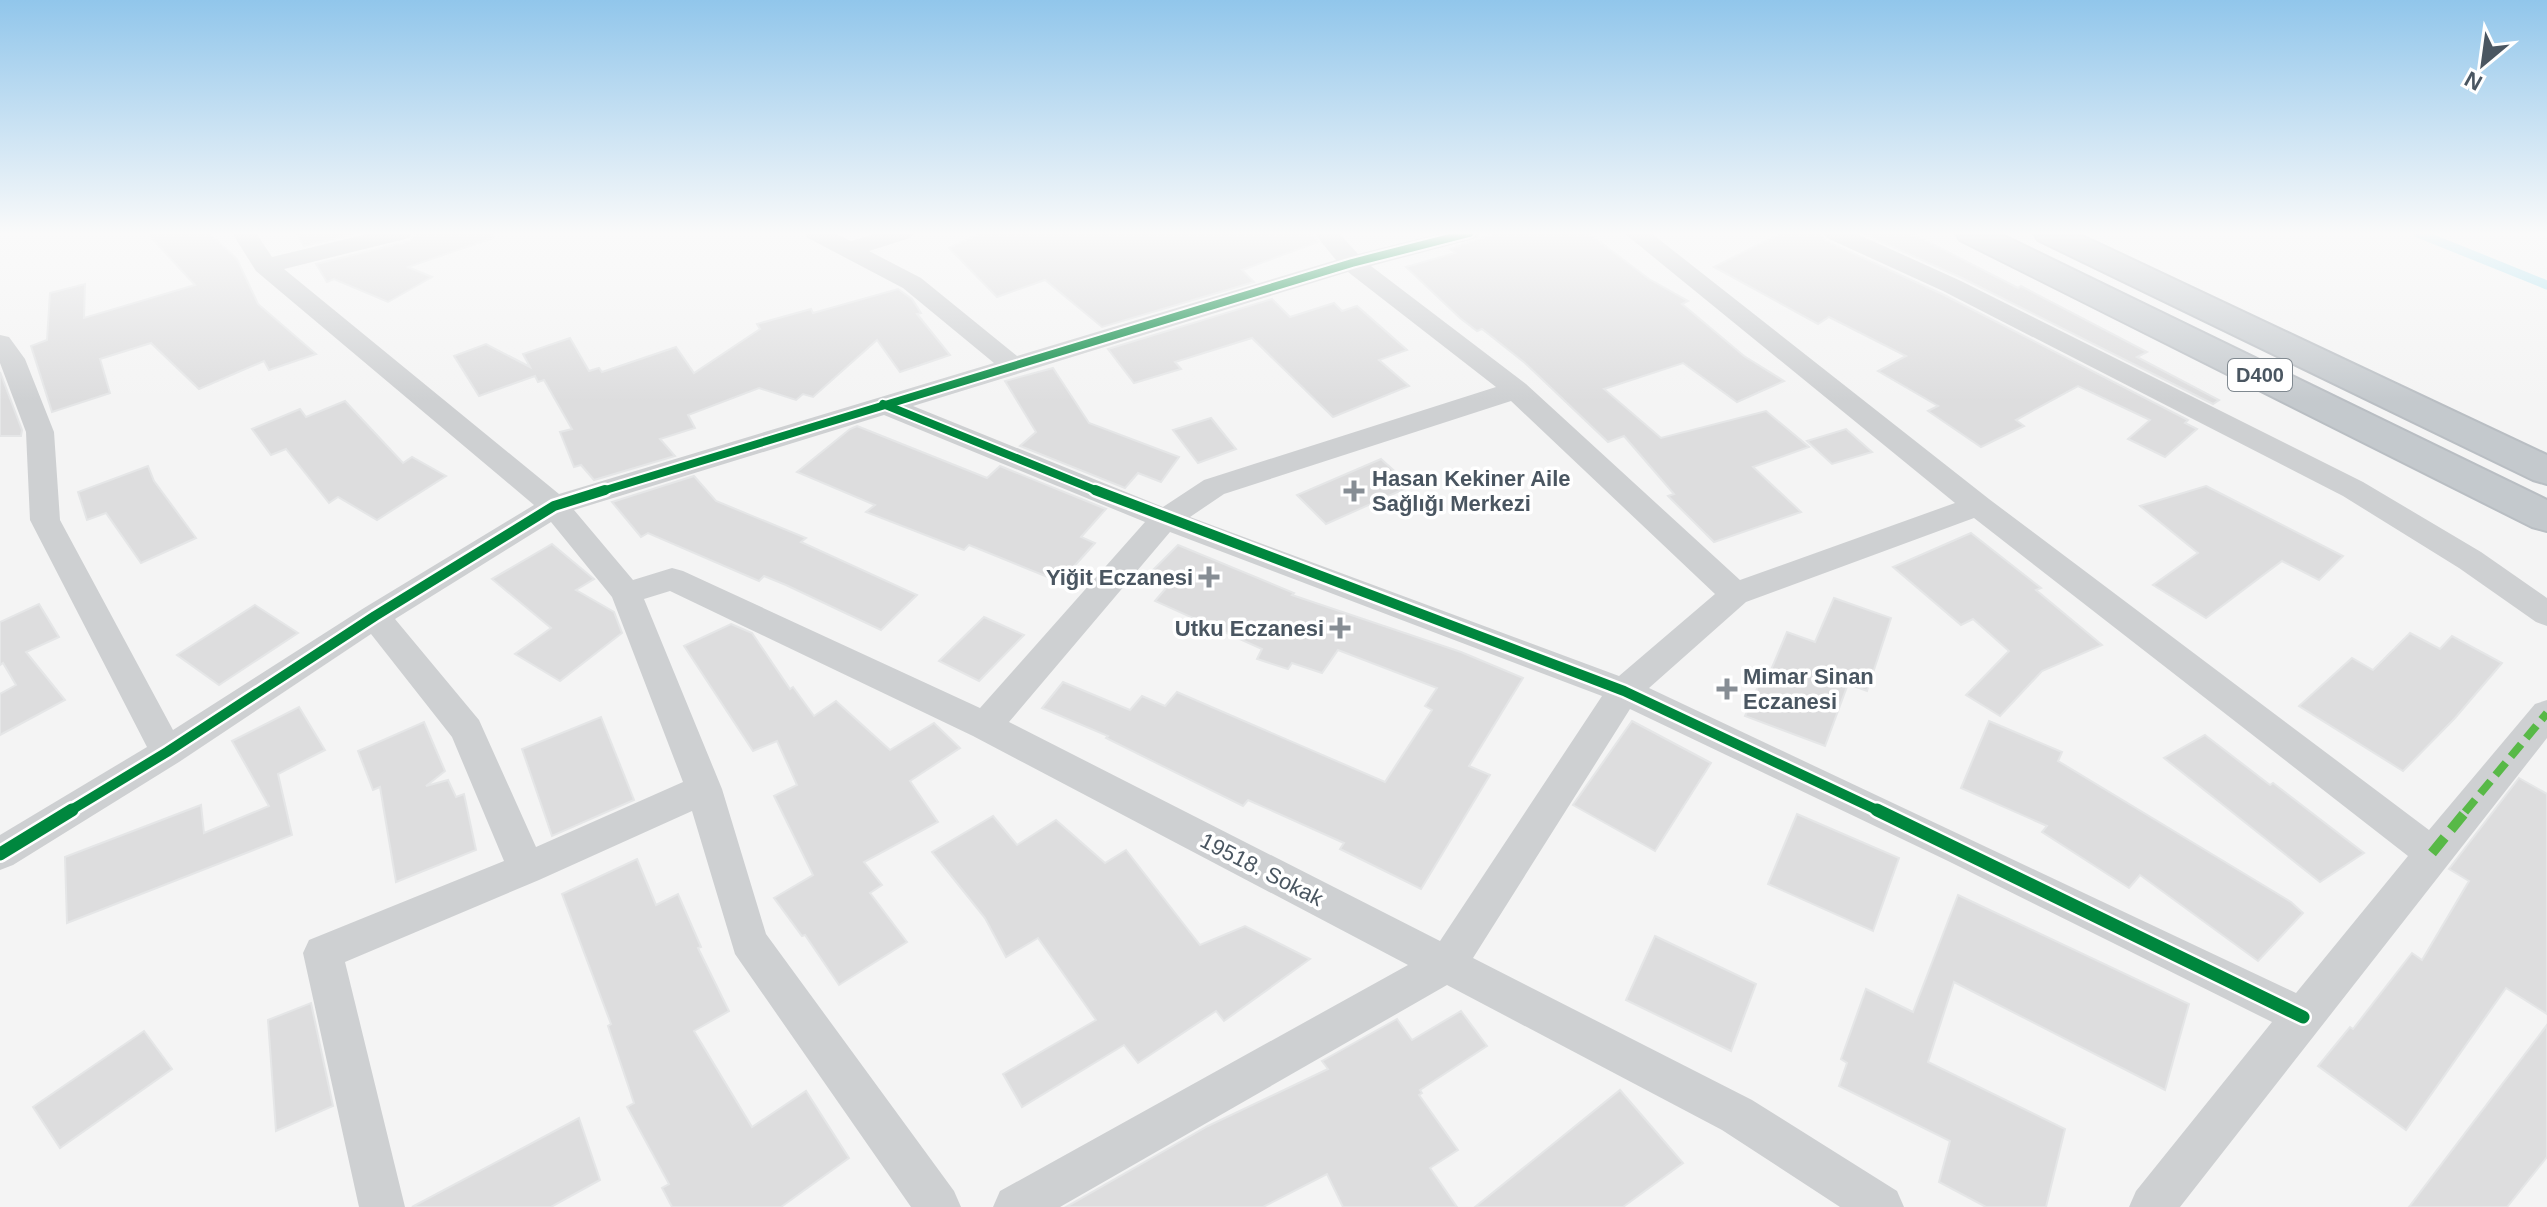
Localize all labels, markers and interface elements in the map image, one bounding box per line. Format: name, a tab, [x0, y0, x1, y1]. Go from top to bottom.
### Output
north arrow	[2443, 24, 2523, 104]
text: N	[2461, 66, 2487, 96]
road number: D400	[2228, 359, 2292, 391]
place label: Hasan Kekiner Aile Sağlığı Merkezi	[1372, 466, 1571, 516]
marker: Hasan Kekiner Aile Sağlığı Merkezi	[1343, 480, 1365, 502]
place label: Yiğit Eczanesi	[1046, 565, 1193, 590]
marker: Yiğit Eczanesi	[1200, 568, 1218, 586]
place label: Utku Eczanesi	[1175, 616, 1324, 641]
marker: Utku Eczanesi	[1331, 619, 1349, 637]
place label: Mimar Sinan Eczanesi	[1743, 664, 1874, 714]
marker: Mimar Sinan Eczanesi	[1718, 680, 1736, 698]
street label: 19518. Sokak	[1196, 828, 1328, 912]

